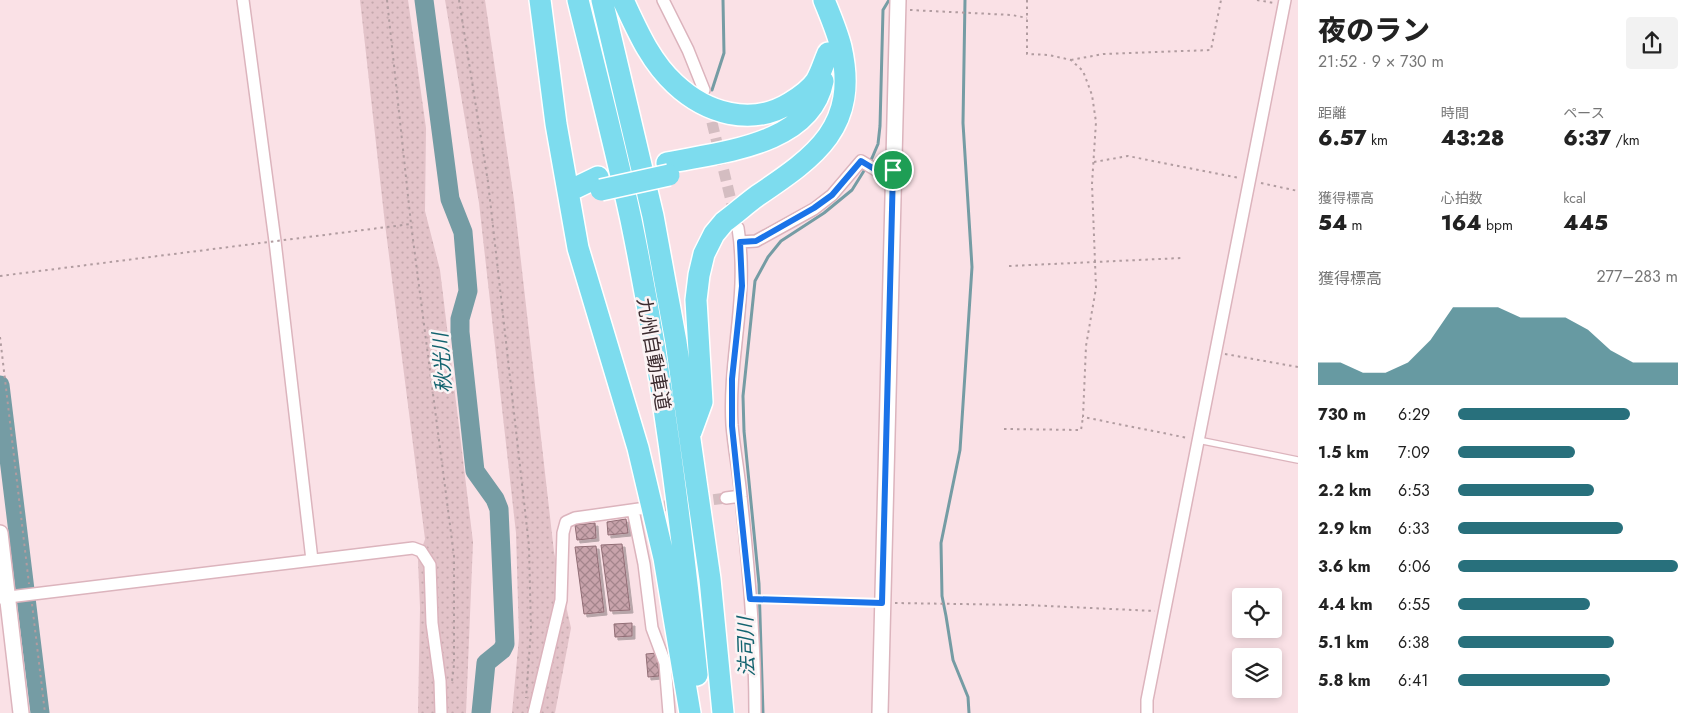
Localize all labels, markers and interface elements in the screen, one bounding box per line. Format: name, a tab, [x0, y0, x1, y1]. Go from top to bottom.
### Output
text: 夜のラン	[1318, 10, 1430, 51]
button: share	[1626, 17, 1678, 69]
text: 21:52 · 9 × 730 m	[1318, 50, 1444, 73]
text: 距離	[1318, 103, 1346, 123]
text: 時間	[1441, 103, 1469, 123]
text: ペース	[1563, 103, 1605, 123]
text: 6.57	[1318, 123, 1367, 153]
text: 43:28	[1441, 123, 1504, 153]
text: 6:37	[1563, 123, 1611, 153]
text: km	[1367, 130, 1388, 150]
text: /km	[1611, 130, 1640, 150]
pin	[872, 149, 914, 191]
icon: arrive	[879, 156, 907, 184]
text: 獲得標高	[1318, 188, 1374, 208]
text: 心拍数	[1441, 188, 1483, 208]
text: kcal	[1563, 188, 1586, 208]
text: 54	[1318, 208, 1347, 238]
text: 164	[1441, 208, 1482, 238]
text: 445	[1563, 208, 1608, 238]
text: m	[1347, 215, 1363, 235]
text: bpm	[1482, 215, 1513, 235]
text: 277–283 m	[1596, 265, 1678, 288]
text: 獲得標高	[1318, 267, 1382, 290]
street label: 九州自動車道	[630, 296, 677, 413]
water label: 秋光川	[426, 330, 459, 394]
text: 730 m	[1318, 403, 1366, 426]
text: 6:29	[1398, 403, 1430, 426]
text: 1.5 km	[1318, 441, 1369, 464]
text: 7:09	[1398, 441, 1430, 464]
text: 2.2 km	[1318, 479, 1371, 502]
text: 6:53	[1398, 479, 1430, 502]
text: 2.9 km	[1318, 517, 1372, 540]
text: 6:33	[1398, 517, 1430, 540]
text: 3.6 km	[1318, 555, 1371, 578]
text: 6:06	[1398, 555, 1431, 578]
map controls	[1232, 588, 1282, 698]
button: locate	[1232, 588, 1282, 638]
text: 4.4 km	[1318, 593, 1373, 616]
text: 6:55	[1398, 593, 1430, 616]
water label: 法司川	[731, 614, 762, 677]
text: 5.1 km	[1318, 631, 1369, 654]
text: 6:38	[1398, 631, 1430, 654]
button: layers	[1232, 648, 1282, 698]
text: 5.8 km	[1318, 669, 1371, 692]
text: 6:41	[1398, 669, 1429, 692]

